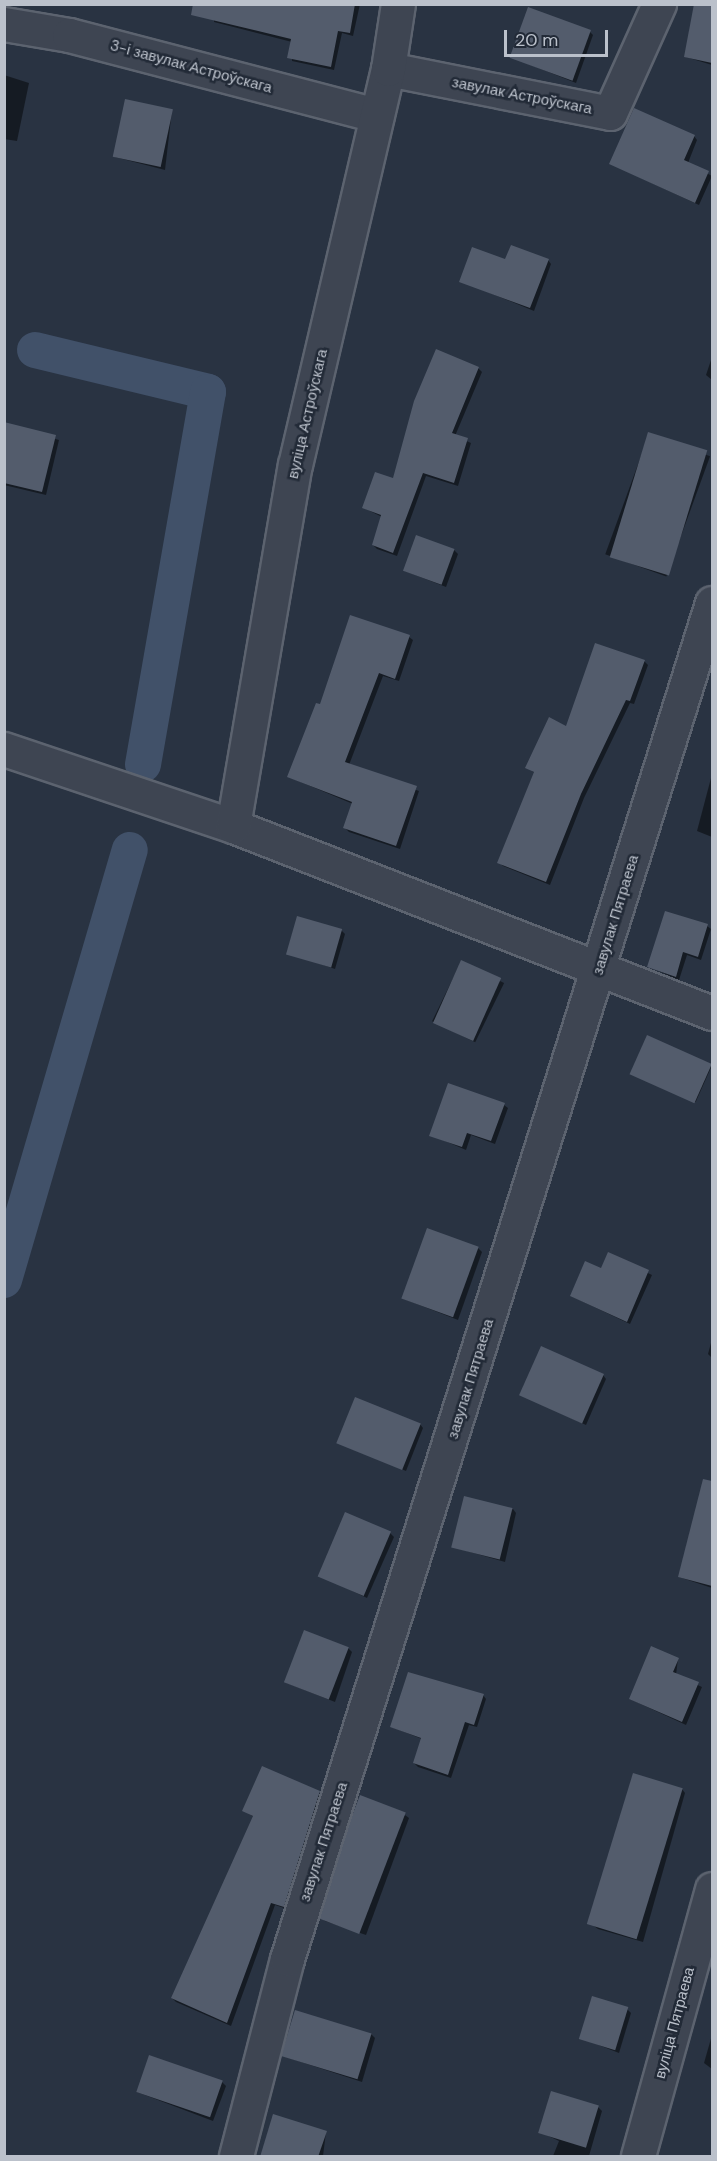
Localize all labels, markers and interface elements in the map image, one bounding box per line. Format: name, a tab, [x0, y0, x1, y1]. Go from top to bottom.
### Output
scale bar	[507, 18, 610, 56]
text: 20 m	[515, 28, 558, 52]
street label: 3-і завулак Астроўскага	[108, 37, 274, 97]
street label: завулак Астроўскага	[450, 74, 594, 118]
street label: вуліца Астроўскага	[284, 347, 332, 481]
street label: завулак Пятраева	[589, 853, 643, 977]
street label: завулак Пятраева	[444, 1317, 498, 1441]
street label: завулак Пятраева	[296, 1780, 352, 1904]
street label: вуліца Пятраева	[651, 1965, 699, 2081]

